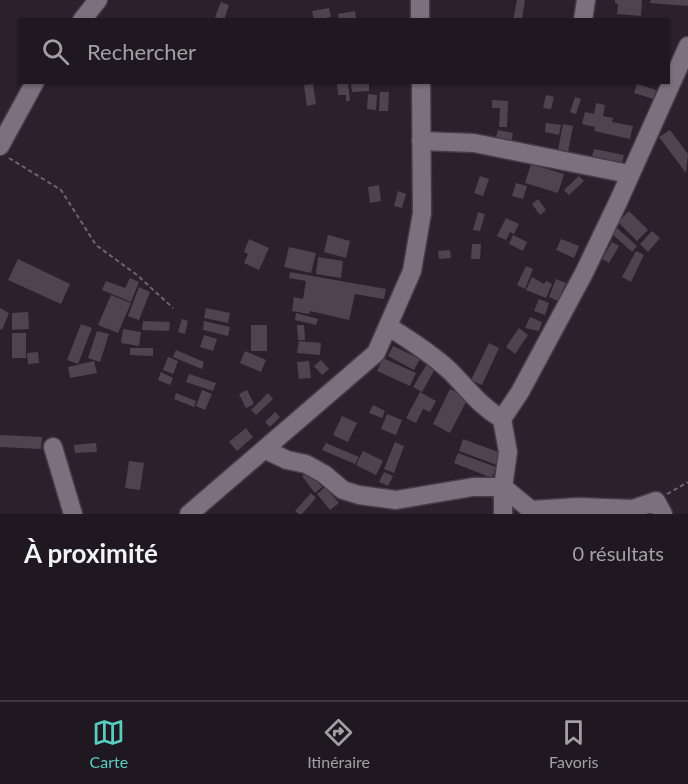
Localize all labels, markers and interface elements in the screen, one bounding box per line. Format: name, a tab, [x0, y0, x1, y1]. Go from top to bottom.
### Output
search box	[18, 18, 670, 84]
icon: search	[39, 35, 72, 68]
text: Rechercher	[87, 38, 196, 65]
text: À proximité	[24, 537, 158, 569]
text: 0 résultats	[573, 541, 664, 565]
tab: Carte	[90, 716, 128, 771]
tab: Itinéraire	[307, 716, 370, 771]
tab: Favoris	[549, 716, 598, 771]

